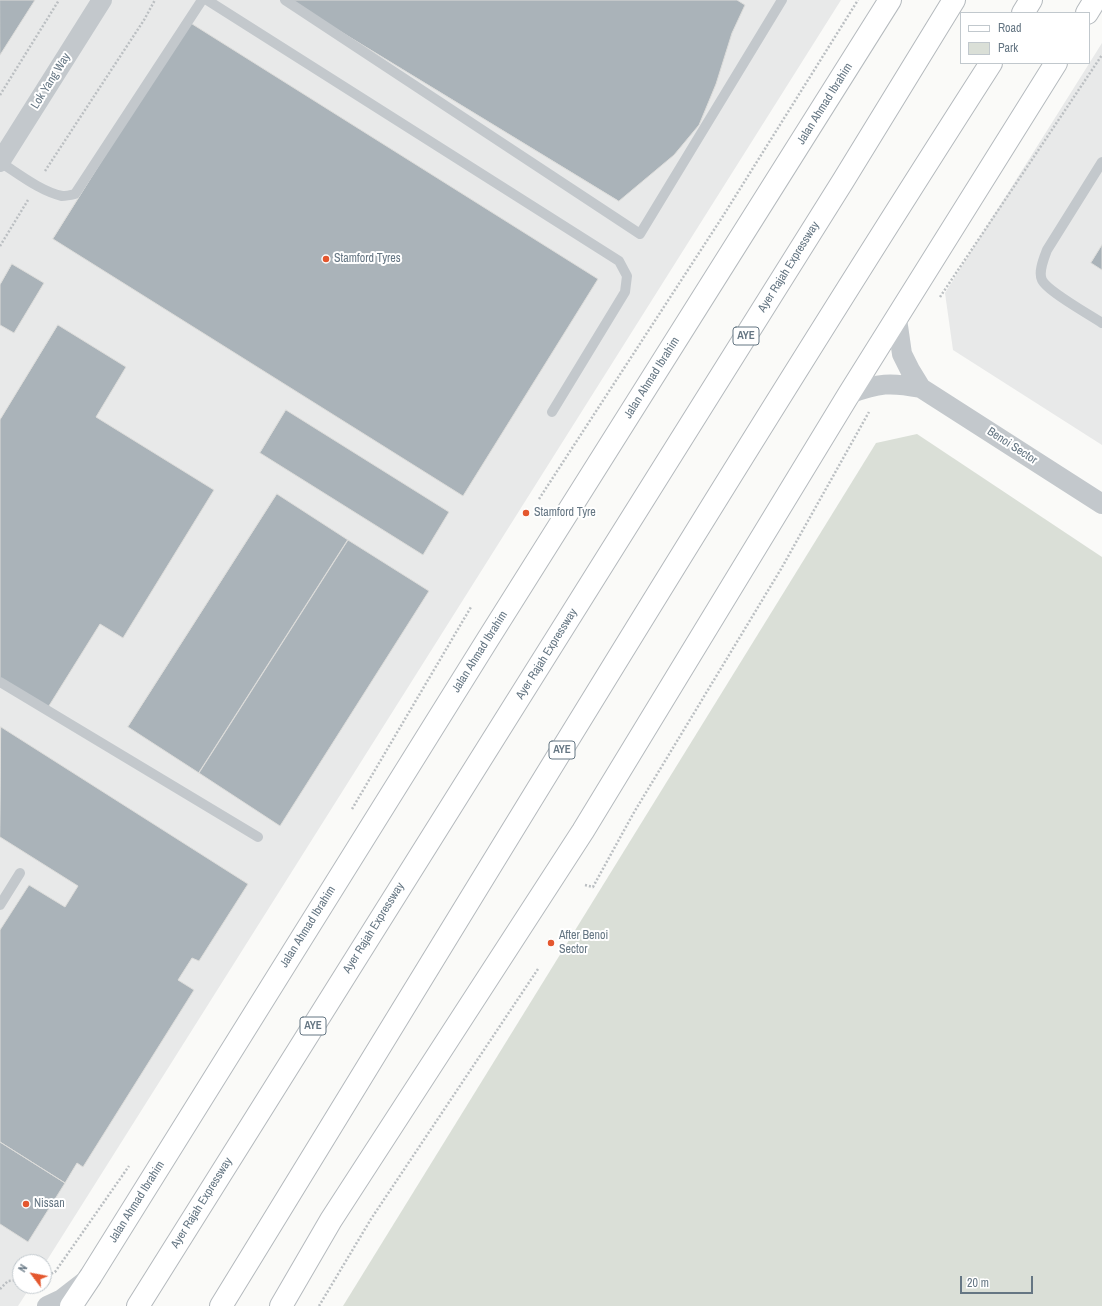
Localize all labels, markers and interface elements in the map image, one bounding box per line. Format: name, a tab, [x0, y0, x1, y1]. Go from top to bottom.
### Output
legend	[960, 12, 1090, 64]
text: Road	[998, 20, 1022, 36]
text: Park	[998, 40, 1018, 56]
street label: Lok Yang Way	[28, 51, 74, 111]
street label: Jalan Ahmad Ibrahim	[794, 61, 856, 147]
street label: Ayer Rajah Expressway	[755, 219, 823, 315]
place label: Stamford Tyres	[334, 252, 401, 266]
marker: Stamford Tyres	[321, 254, 331, 264]
road number: AYE	[733, 327, 759, 345]
street label: Jalan Ahmad Ibrahim	[621, 335, 683, 421]
street label: Benoi Sector	[984, 424, 1040, 468]
place label: Stamford Tyre	[534, 506, 596, 520]
marker: Stamford Tyre	[521, 508, 531, 518]
street label: Ayer Rajah Expressway	[513, 606, 581, 702]
street label: Jalan Ahmad Ibrahim	[449, 609, 511, 695]
road number: AYE	[549, 741, 575, 759]
street label: Ayer Rajah Expressway	[340, 880, 408, 976]
street label: Jalan Ahmad Ibrahim	[277, 884, 339, 970]
place label: After Benoi Sector	[559, 929, 608, 957]
marker: After Benoi Sector	[546, 938, 556, 948]
road number: AYE	[300, 1017, 326, 1035]
street label: Ayer Rajah Expressway	[168, 1155, 236, 1251]
street label: Jalan Ahmad Ibrahim	[106, 1159, 168, 1245]
place label: Nissan	[34, 1197, 65, 1211]
marker: Nissan	[21, 1199, 31, 1209]
north arrow	[12, 1254, 52, 1294]
text: N	[15, 1262, 30, 1275]
scale bar	[962, 1268, 1035, 1294]
text: 20 m	[967, 1275, 989, 1291]

